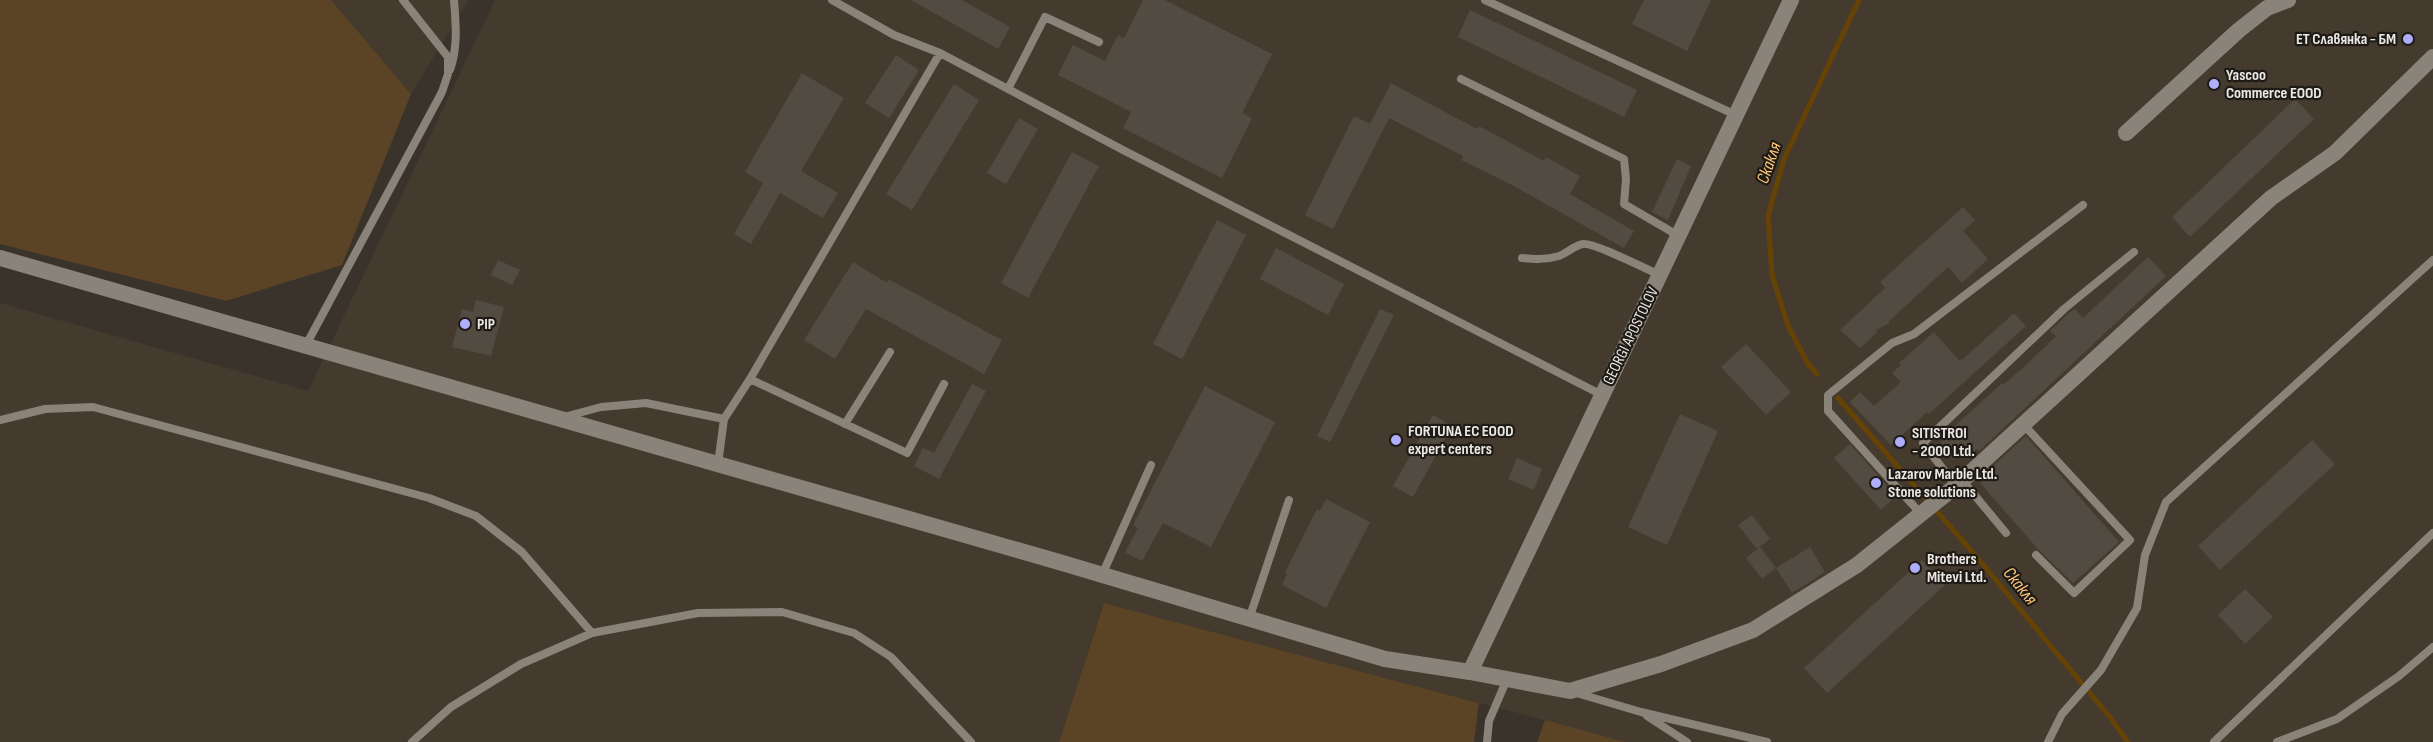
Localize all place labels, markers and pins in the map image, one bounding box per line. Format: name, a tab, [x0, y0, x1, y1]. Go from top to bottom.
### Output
place label: ЕТ Славянка - БМ	[2296, 30, 2396, 49]
marker: ЕТ Славянка - БМ	[2401, 32, 2415, 46]
place label: Yascoo Commerce EOOD	[2226, 66, 2322, 103]
marker: Yascoo Commerce EOOD	[2207, 77, 2221, 91]
place label: PIP	[477, 315, 495, 334]
marker: PIP	[458, 317, 472, 331]
place label: FORTUNA EC EOOD expert centers	[1408, 422, 1514, 459]
place label: SITISTROI - 2000 Ltd.	[1912, 424, 1975, 461]
marker: FORTUNA EC EOOD expert centers	[1389, 433, 1403, 447]
marker: SITISTROI - 2000 Ltd.	[1893, 435, 1907, 449]
place label: Lazarov Marble Ltd. Stone solutions	[1888, 465, 1997, 502]
marker: Lazarov Marble Ltd. Stone solutions	[1869, 476, 1883, 490]
place label: Brothers Mitevi Ltd.	[1927, 550, 1987, 587]
marker: Brothers Mitevi Ltd.	[1908, 561, 1922, 575]

